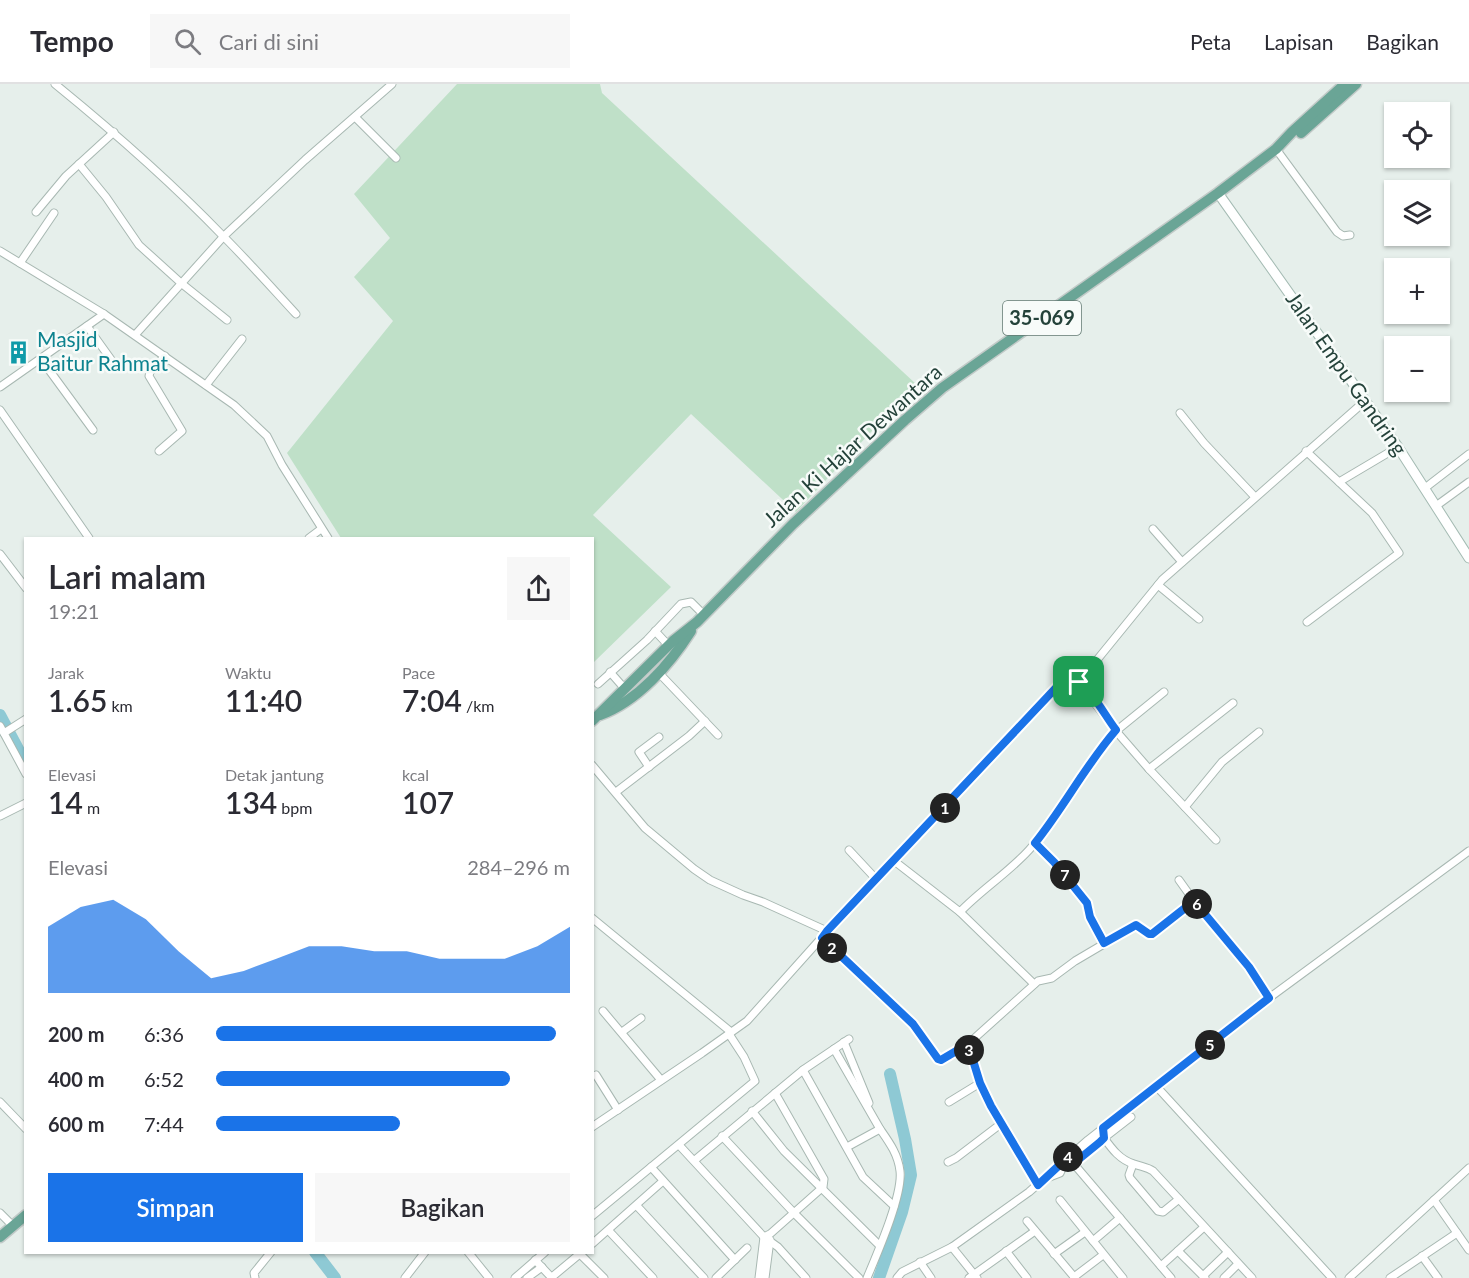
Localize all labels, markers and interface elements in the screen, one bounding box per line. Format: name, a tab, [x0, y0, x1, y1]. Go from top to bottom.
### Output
search box	[150, 14, 570, 68]
text: Tempo	[30, 24, 114, 58]
icon: search	[171, 25, 204, 58]
text: Cari di sini	[219, 28, 319, 55]
text: Peta	[1190, 29, 1231, 54]
text: Lapisan	[1264, 29, 1333, 54]
text: Bagikan	[1366, 29, 1439, 54]
map controls	[1384, 102, 1450, 402]
button: locate	[1384, 102, 1450, 168]
button: layers	[1384, 180, 1450, 246]
button: +	[1384, 258, 1450, 324]
street label: Jalan Empu Gandring	[1281, 287, 1413, 460]
road number: 35-069	[1003, 301, 1081, 335]
place label: Masjid Baitur Rahmat	[37, 326, 168, 375]
button: −	[1384, 336, 1450, 402]
building icon: Masjid Baitur Rahmat	[6, 339, 32, 365]
street label: Jalan Ki Hajar Dewantara	[758, 358, 946, 531]
text: Lari malam	[48, 556, 206, 596]
button: share	[507, 557, 570, 620]
text: 19:21	[48, 599, 99, 623]
pin	[1053, 656, 1104, 707]
text: Jarak	[48, 663, 84, 682]
text: Waktu	[225, 663, 271, 682]
text: Pace	[402, 663, 435, 682]
icon: arrive	[1062, 665, 1095, 698]
text: 1.65	[48, 682, 107, 718]
text: 11:40	[225, 682, 302, 718]
text: 7:04	[402, 682, 462, 718]
text: km	[107, 696, 133, 715]
text: /km	[462, 696, 494, 715]
text: Elevasi	[48, 765, 96, 784]
text: Detak jantung	[225, 765, 324, 784]
text: kcal	[402, 765, 429, 784]
text: 14	[48, 784, 83, 820]
text: 134	[225, 784, 277, 820]
text: 107	[402, 784, 454, 820]
pin: 1	[930, 793, 960, 823]
text: m	[83, 798, 100, 817]
text: bpm	[277, 798, 312, 817]
text: 1	[940, 798, 950, 817]
text: Elevasi	[48, 855, 108, 879]
text: 284–296 m	[467, 855, 570, 879]
pin: 7	[1050, 860, 1080, 890]
text: 7	[1060, 865, 1070, 884]
pin: 6	[1182, 889, 1212, 919]
text: 6	[1192, 894, 1202, 913]
pin: 2	[817, 933, 847, 963]
text: 2	[827, 938, 837, 957]
text: 200 m	[48, 1022, 104, 1046]
text: 6:36	[144, 1022, 184, 1046]
pin: 5	[1195, 1030, 1225, 1060]
pin: 3	[954, 1035, 984, 1065]
text: 5	[1205, 1035, 1215, 1054]
text: 3	[964, 1040, 974, 1059]
text: 400 m	[48, 1067, 104, 1091]
text: 6:52	[144, 1067, 184, 1091]
text: 600 m	[48, 1112, 104, 1136]
text: 7:44	[144, 1112, 184, 1136]
pin: 4	[1053, 1142, 1083, 1172]
text: 4	[1063, 1147, 1073, 1166]
button: Simpan	[48, 1173, 303, 1242]
button: Bagikan	[315, 1173, 570, 1242]

